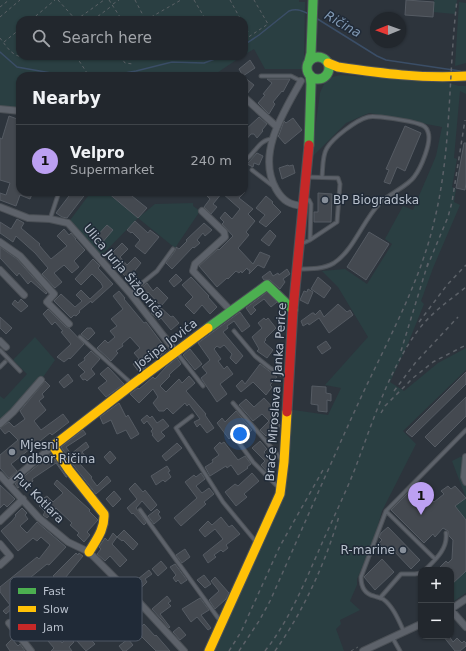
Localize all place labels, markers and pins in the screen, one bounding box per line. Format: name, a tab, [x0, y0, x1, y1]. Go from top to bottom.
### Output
place label: BP Biogradska	[333, 193, 419, 207]
marker: BP Biogradska	[320, 195, 330, 205]
place label: Mjesni odbor Ričina	[20, 438, 95, 466]
marker: Mjesni odbor Ričina	[7, 447, 17, 457]
pin: 1	[408, 482, 434, 515]
place label: R-marine	[341, 543, 395, 557]
marker: R-marine	[398, 545, 408, 555]

